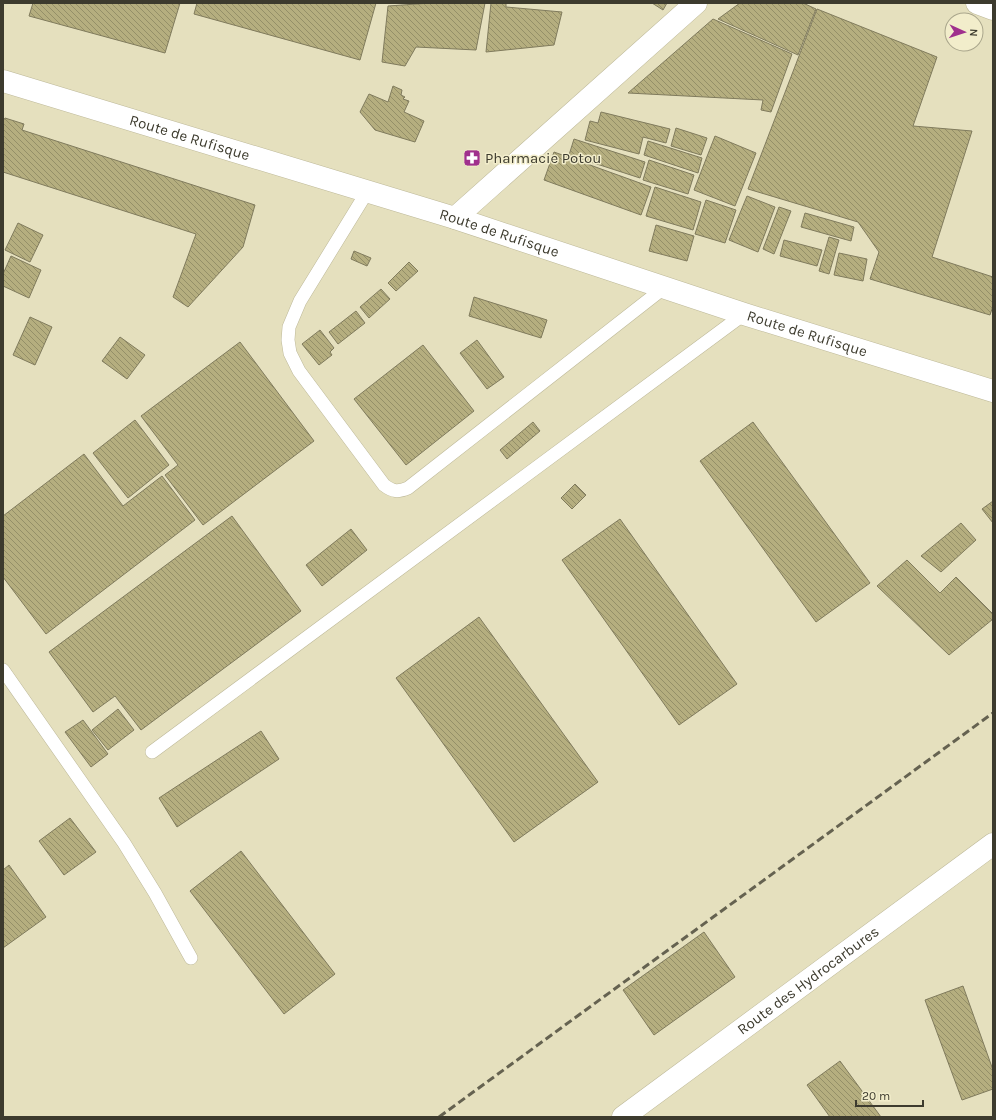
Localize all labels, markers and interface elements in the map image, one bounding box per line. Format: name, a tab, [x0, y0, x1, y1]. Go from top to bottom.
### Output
north arrow	[944, 12, 984, 52]
text: N	[967, 28, 980, 37]
street label: Route de Rufisque	[127, 111, 252, 164]
pharmacy icon: Pharmacie Potou	[462, 148, 482, 168]
place label: Pharmacie Potou	[485, 149, 601, 167]
street label: Route de Rufisque	[437, 205, 561, 261]
street label: Route de Rufisque	[745, 306, 870, 361]
street label: Route des Hydrocarbures	[734, 922, 882, 1039]
scale bar	[856, 1082, 923, 1108]
text: 20 m	[862, 1089, 890, 1103]

